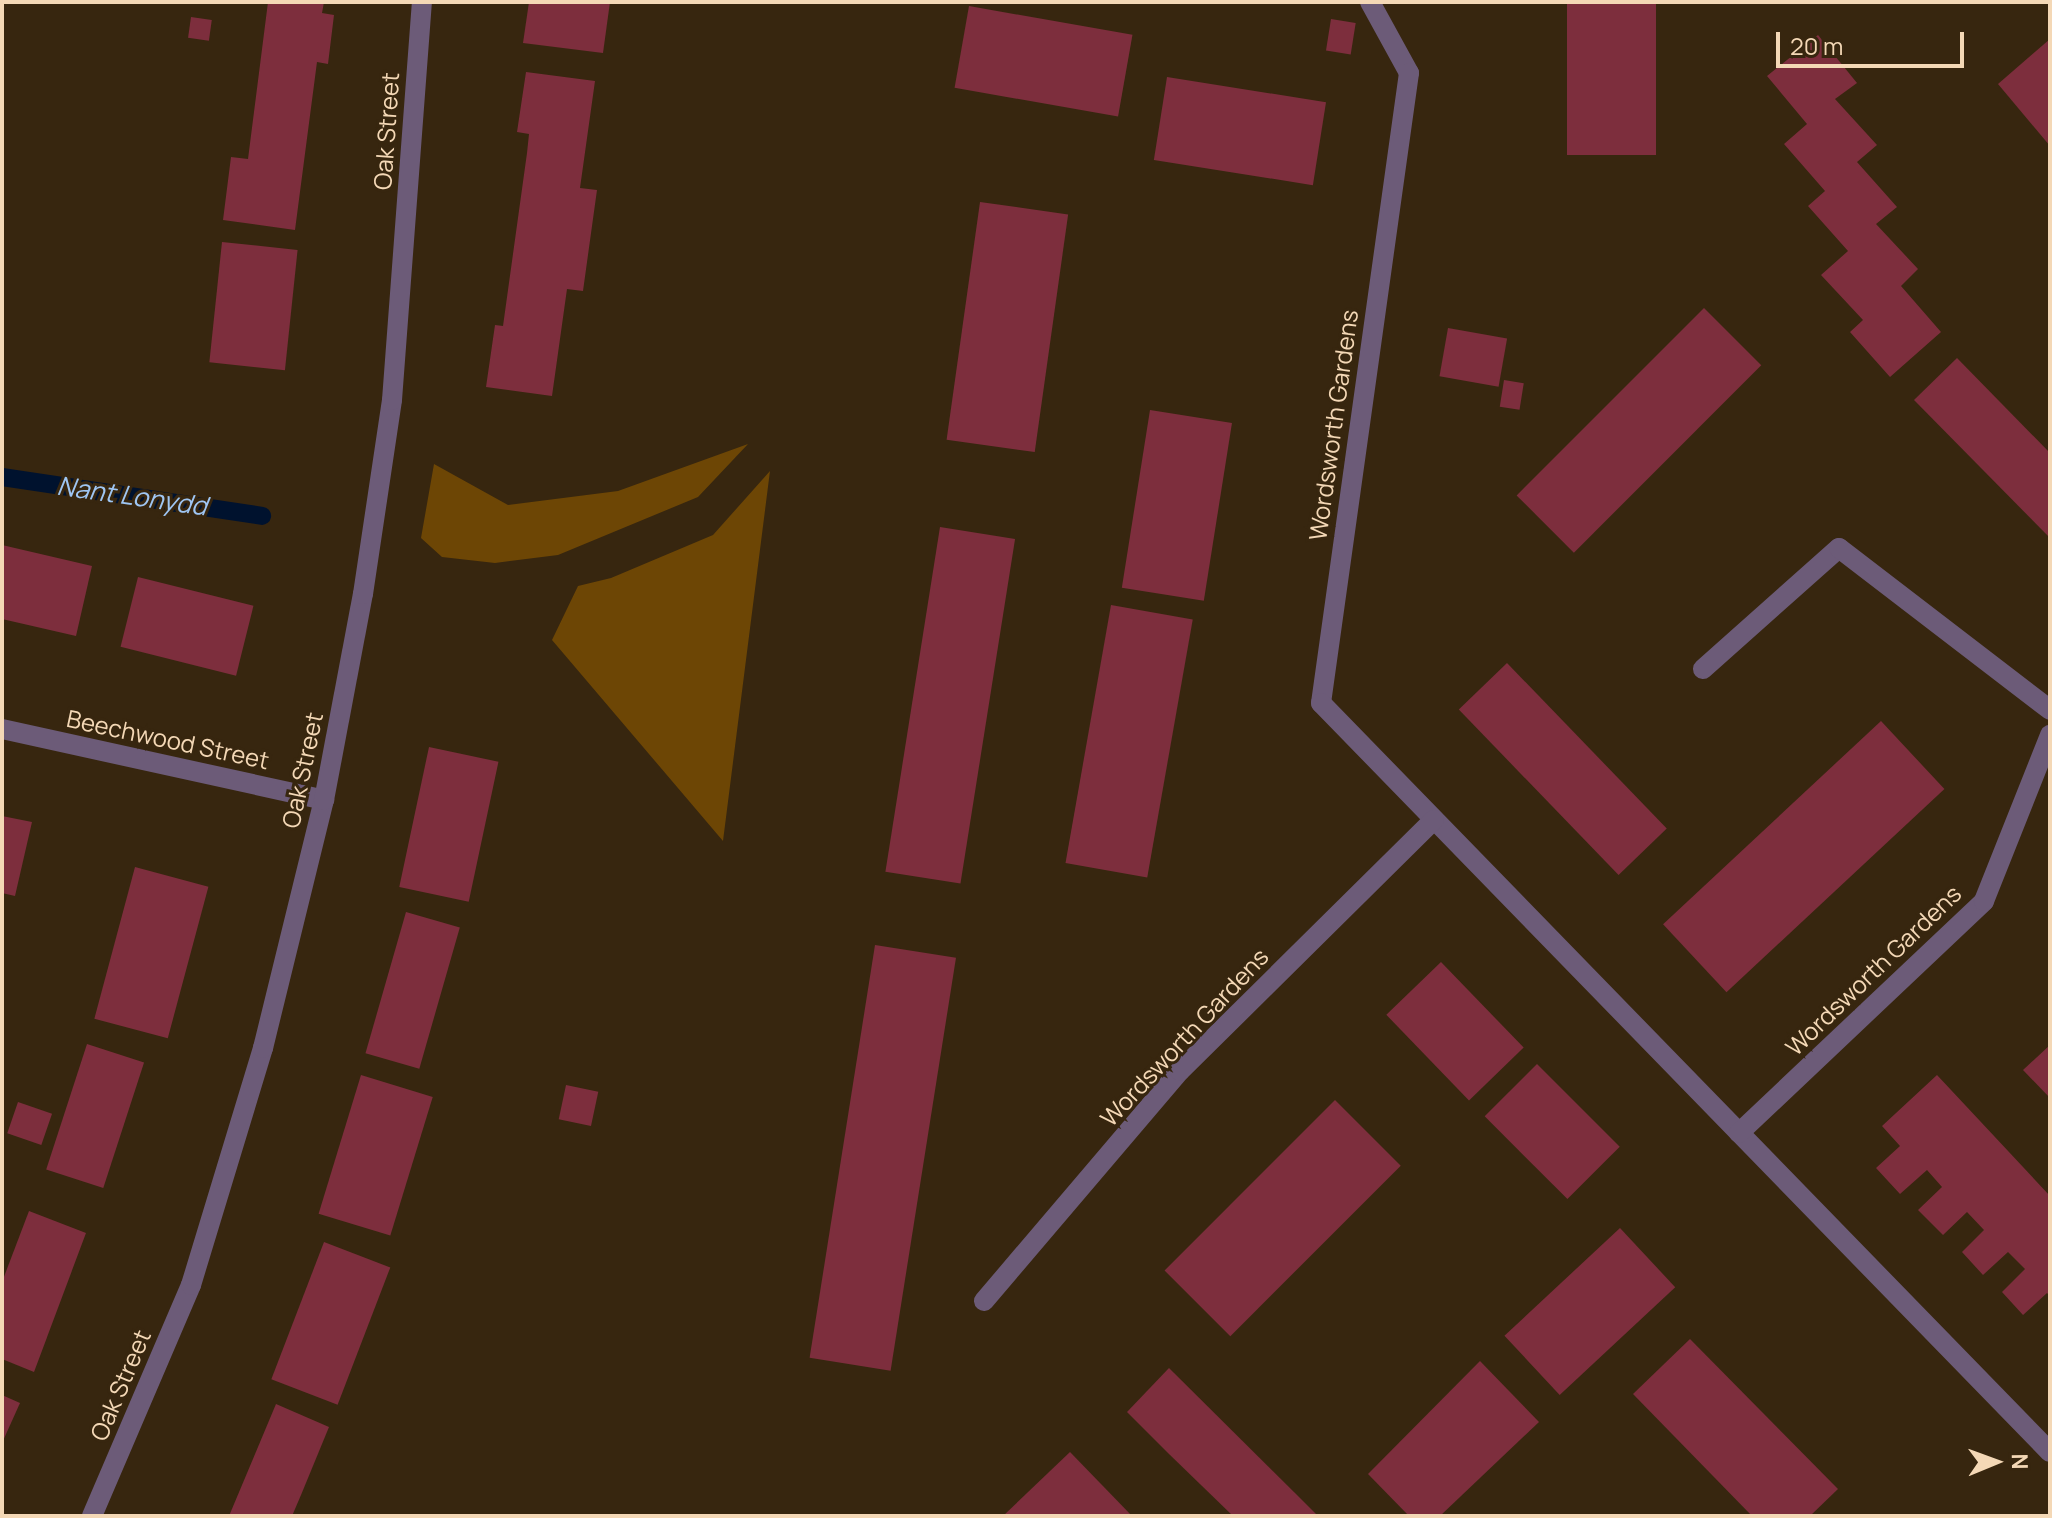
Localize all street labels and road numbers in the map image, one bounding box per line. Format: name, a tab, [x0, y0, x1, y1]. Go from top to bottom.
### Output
street label: Oak Street	[368, 71, 404, 191]
street label: Wordsworth Gardens	[1303, 308, 1363, 542]
street label: Beechwood Street	[64, 703, 272, 775]
street label: Oak Street	[276, 709, 328, 831]
street label: Wordsworth Gardens	[1779, 879, 1967, 1061]
street label: Wordsworth Gardens	[1094, 942, 1274, 1132]
street label: Oak Street	[84, 1325, 156, 1445]

